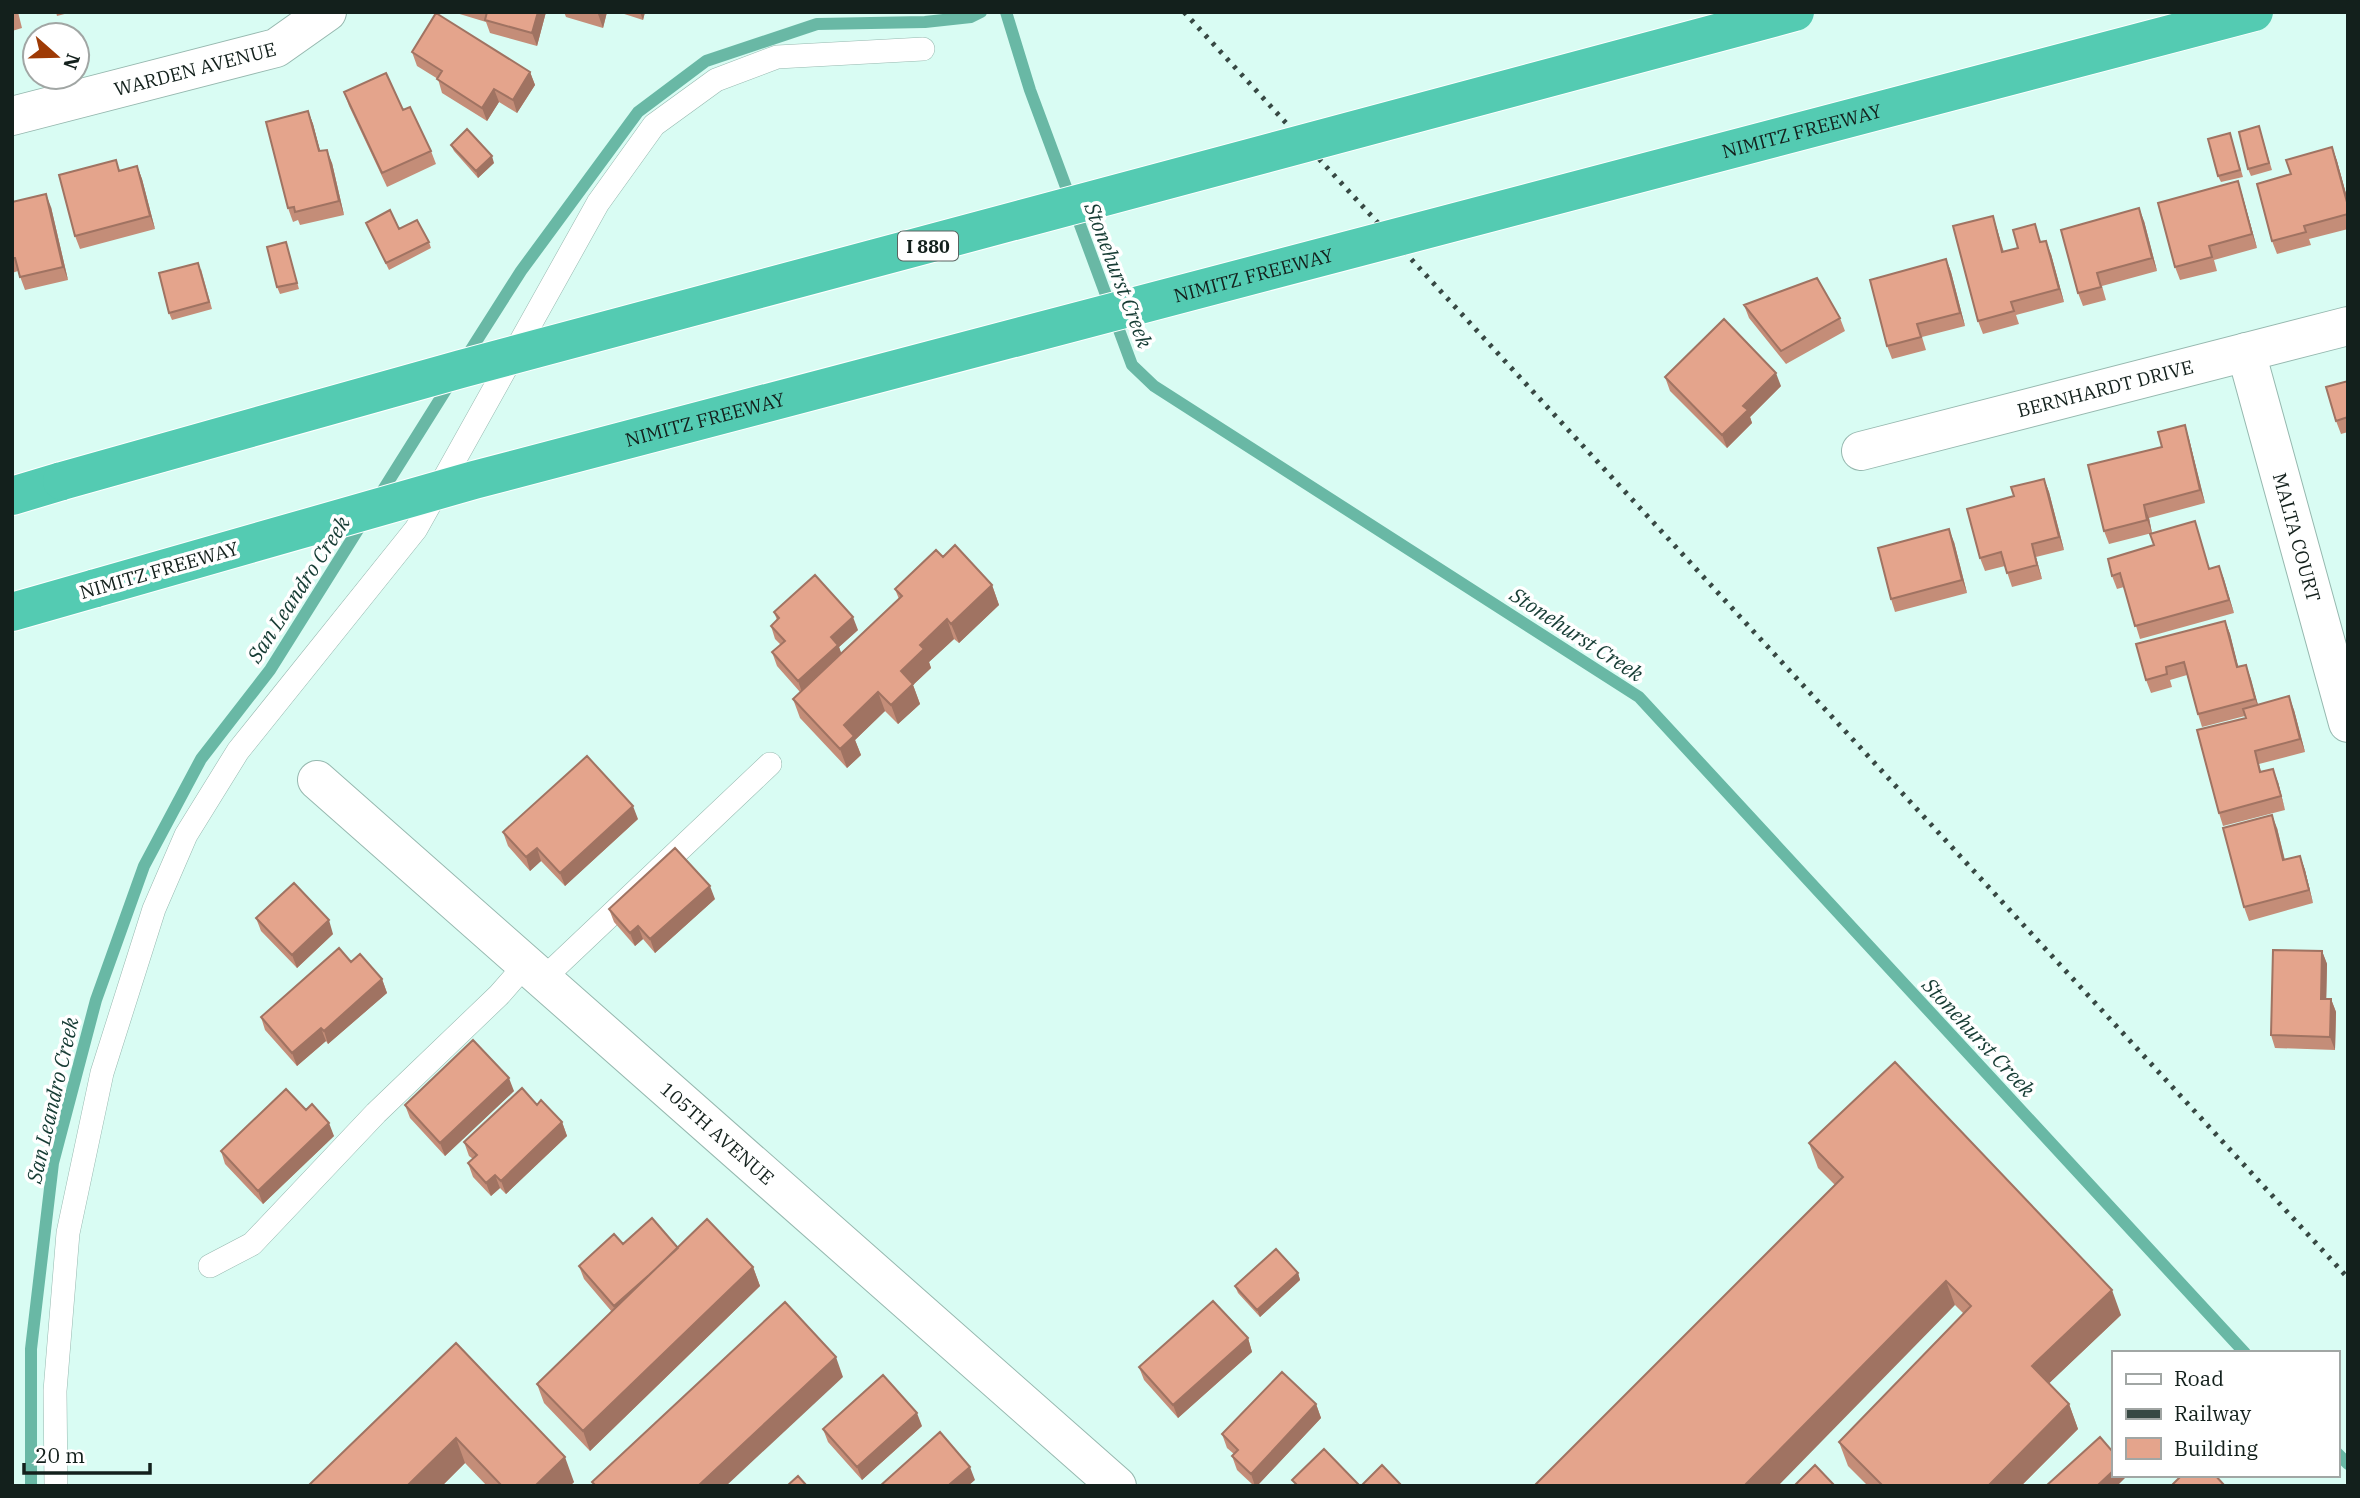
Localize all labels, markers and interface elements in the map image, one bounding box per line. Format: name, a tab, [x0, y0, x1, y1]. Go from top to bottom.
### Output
north arrow	[21, 21, 91, 91]
street label: WARDEN AVENUE	[112, 37, 279, 101]
text: N	[58, 51, 86, 73]
street label: NIMITZ FREEWAY	[1719, 98, 1884, 163]
water label: Stonehurst Creek	[1078, 197, 1160, 353]
road number: I 880	[898, 232, 958, 260]
street label: NIMITZ FREEWAY	[1171, 243, 1336, 308]
street label: BERNHARDT DRIVE	[2014, 354, 2196, 422]
street label: NIMITZ FREEWAY	[623, 387, 788, 452]
street label: MALTA COURT	[2268, 470, 2326, 604]
water label: San Leandro Creek	[240, 510, 356, 669]
street label: NIMITZ FREEWAY	[77, 536, 241, 604]
water label: Stonehurst Creek	[1504, 580, 1650, 688]
water label: Stonehurst Creek	[1916, 970, 2042, 1103]
water label: San Leandro Creek	[19, 1013, 85, 1187]
street label: 105TH AVENUE	[656, 1077, 779, 1190]
legend	[2112, 1351, 2339, 1477]
text: Road	[2174, 1364, 2224, 1392]
text: Railway	[2174, 1399, 2252, 1427]
scale bar	[24, 1432, 150, 1476]
text: Building	[2174, 1434, 2259, 1462]
text: 20 m	[35, 1441, 85, 1469]

